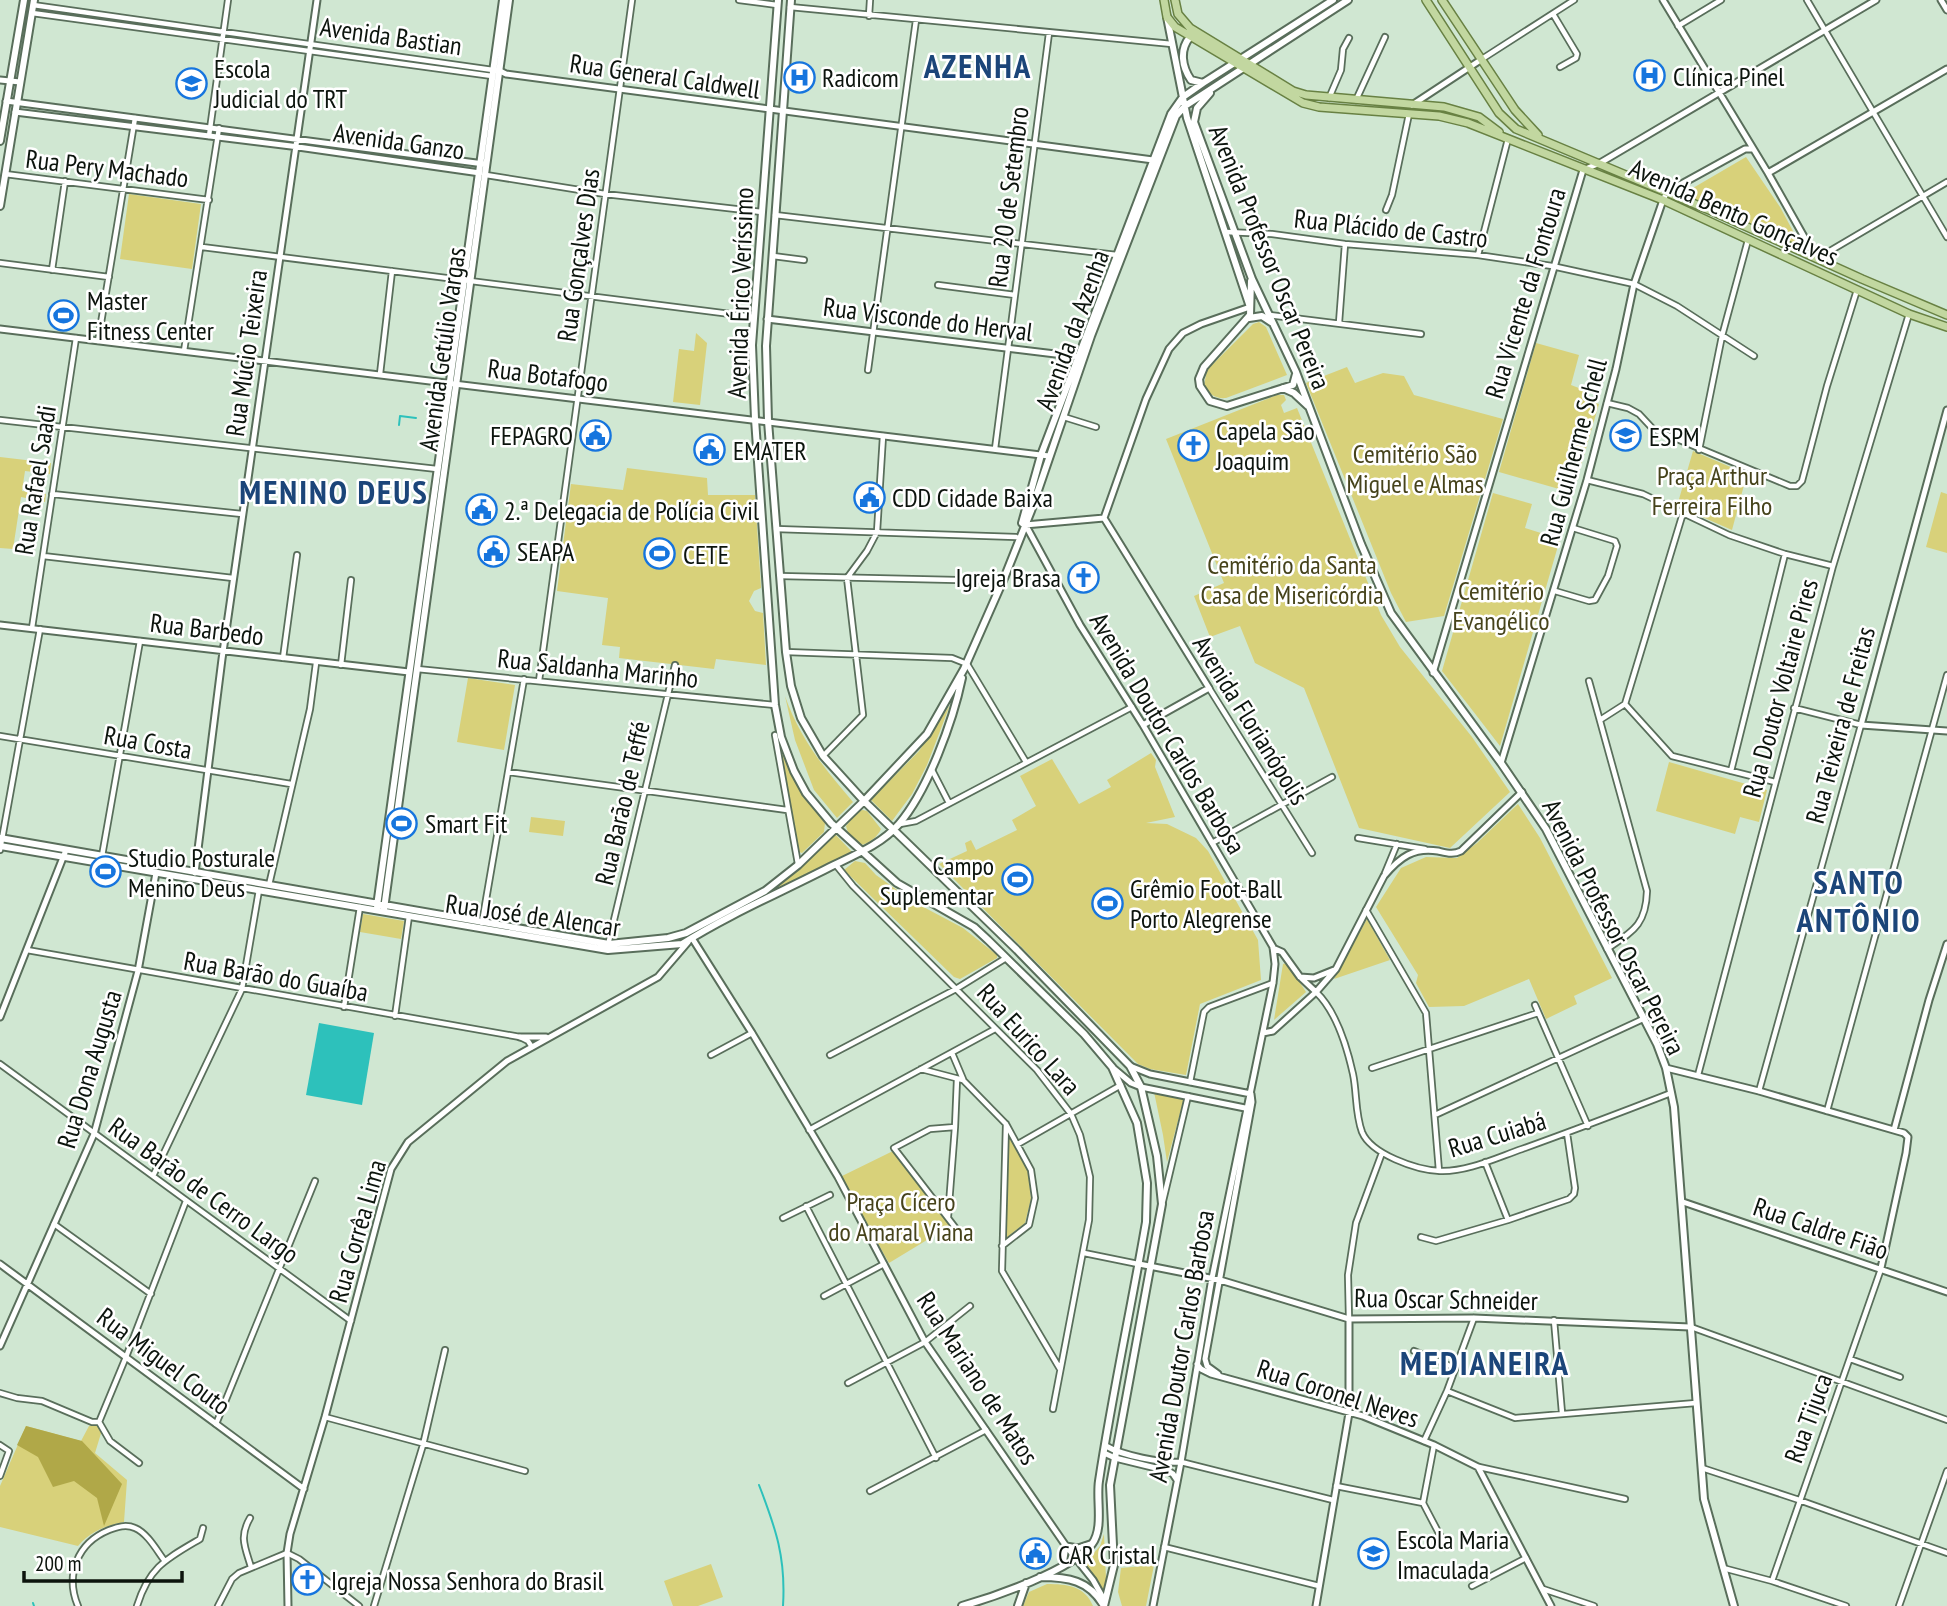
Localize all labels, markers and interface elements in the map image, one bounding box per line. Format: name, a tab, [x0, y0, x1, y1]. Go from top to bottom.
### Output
street label: Avenida Bastian	[318, 10, 464, 62]
district label: AZENHA	[923, 44, 1032, 87]
street label: Rua General Caldwell	[568, 46, 762, 106]
place label: Escola Judicial do TRT	[213, 52, 348, 115]
hospital icon: Clínica Pinel	[1633, 59, 1667, 93]
hospital icon: Radicom	[782, 60, 816, 94]
place label: Clínica Pinel	[1673, 60, 1784, 93]
place label: Radicom	[822, 61, 899, 94]
school or university icon: Escola Judicial do TRT	[174, 66, 208, 100]
street label: Rua 20 de Setembro	[981, 105, 1035, 289]
street label: Avenida Ganzo	[332, 116, 466, 166]
street label: Avenida Professor Oscar Pereira	[1202, 120, 1338, 394]
street label: Rua Pery Machado	[24, 142, 190, 194]
street label: Avenida Bento Gonçalves	[1624, 151, 1844, 273]
street label: Rua Gonçalves Dias	[550, 166, 606, 344]
street label: Rua Vicente da Fontoura	[1477, 184, 1573, 402]
street label: Avenida Érico Veríssimo	[720, 187, 760, 399]
street label: Rua Plácido de Castro	[1293, 201, 1489, 255]
street label: Avenida Getúlio Vargas	[411, 245, 473, 453]
street label: Avenida da Azenha	[1028, 245, 1116, 415]
street label: Rua Múcio Teixeira	[218, 268, 274, 438]
place label: Master Fitness Center	[87, 284, 214, 347]
street label: Rua Visconde do Herval	[821, 290, 1035, 348]
sports icon: Master Fitness Center	[47, 298, 81, 332]
street label: Rua Botafogo	[486, 351, 610, 399]
street label: Rua Guilherme Schell	[1532, 355, 1614, 549]
street label: Rua Rafael Saadi	[7, 403, 63, 557]
place label: Capela São Joaquim	[1215, 414, 1315, 477]
public building icon: FEPAGRO	[579, 418, 613, 452]
place label: FEPAGRO	[490, 419, 573, 452]
school or university icon: ESPM	[1609, 419, 1643, 453]
place label: ESPM	[1649, 420, 1700, 453]
church icon: Capela São Joaquim	[1176, 428, 1210, 462]
public building icon: EMATER	[693, 433, 727, 467]
place label: EMATER	[733, 434, 807, 467]
park label: Cemitério São Miguel e Almas	[1346, 437, 1484, 500]
park label: Praça Arthur Ferreira Filho	[1652, 459, 1772, 522]
district label: MENINO DEUS	[239, 470, 429, 513]
public building icon: CDD Cidade Baixa	[852, 480, 886, 514]
place label: CDD Cidade Baixa	[892, 481, 1053, 514]
public building icon: 2.ª Delegacia de Polícia Civil	[464, 493, 498, 527]
place label: 2.ª Delegacia de Polícia Civil	[504, 494, 759, 527]
public building icon: SEAPA	[477, 534, 511, 568]
place label: SEAPA	[517, 535, 575, 568]
sports icon: CETE	[643, 537, 677, 571]
place label: CETE	[683, 538, 729, 571]
park label: Cemitério da Santa Casa de Misericórdia	[1200, 548, 1384, 611]
church icon: Igreja Brasa	[1067, 560, 1101, 594]
place label: Igreja Brasa	[955, 561, 1061, 594]
park label: Cemitério Evangélico	[1453, 574, 1549, 637]
street label: Rua Doutor Voltaire Pires	[1735, 575, 1825, 801]
street label: Rua Barbedo	[148, 606, 266, 652]
street label: Avenida Doutor Carlos Barbosa	[1083, 606, 1253, 860]
street label: Rua Teixeira de Freitas	[1798, 623, 1882, 827]
street label: Avenida Florianópolis	[1186, 629, 1316, 811]
street label: Rua Saldanha Marinho	[496, 641, 700, 695]
street label: Rua Costa	[102, 718, 194, 766]
street label: Rua Barão de Teffé	[587, 718, 657, 888]
street label: Avenida Professor Oscar Pereira	[1535, 794, 1693, 1060]
sports icon: Smart Fit	[385, 806, 419, 840]
place label: Smart Fit	[425, 807, 507, 840]
place label: Studio Posturale Menino Deus	[128, 841, 275, 904]
place label: Campo Suplementar	[880, 849, 994, 912]
sports icon: Studio Posturale Menino Deus	[88, 855, 122, 889]
district label: SANTO ANTÔNIO	[1795, 860, 1922, 941]
sports icon: Campo Suplementar	[1000, 863, 1034, 897]
place label: Grêmio Foot-Ball Porto Alegrense	[1130, 872, 1282, 935]
street label: Rua José de Alencar	[443, 886, 623, 944]
sports icon: Grêmio Foot-Ball Porto Alegrense	[1090, 886, 1124, 920]
street label: Rua Barão do Guaíba	[181, 944, 371, 1008]
street label: Rua Eurico Lara	[970, 976, 1088, 1102]
street label: Rua Dona Augusta	[49, 986, 129, 1152]
street label: Rua Cuiabá	[1444, 1104, 1550, 1164]
street label: Rua Barão de Cerro Largo	[102, 1110, 306, 1270]
street label: Rua Corrêa Lima	[321, 1156, 393, 1306]
park label: Praça Cícero do Amaral Viana	[828, 1185, 974, 1248]
street label: Rua Caldre Fião	[1749, 1190, 1893, 1266]
street label: Avenida Doutor Carlos Barbosa	[1141, 1207, 1221, 1485]
street label: Rua Oscar Schneider	[1354, 1281, 1538, 1317]
street label: Rua Mariano de Matos	[910, 1285, 1046, 1471]
street label: Rua Miguel Couto	[91, 1300, 237, 1422]
district label: MEDIANEIRA	[1400, 1341, 1570, 1384]
street label: Rua Coronel Neves	[1253, 1351, 1423, 1435]
street label: Rua Tijuca	[1777, 1369, 1839, 1467]
place label: Escola Maria Imaculada	[1397, 1523, 1509, 1586]
public building icon: CAR Cristal	[1018, 1537, 1052, 1571]
school or university icon: Escola Maria Imaculada	[1357, 1537, 1391, 1571]
place label: CAR Cristal	[1058, 1538, 1156, 1571]
scale bar	[24, 1540, 182, 1584]
text: 200 m	[35, 1550, 81, 1577]
church icon: Igreja Nossa Senhora do Brasil	[291, 1563, 325, 1597]
place label: Igreja Nossa Senhora do Brasil	[331, 1564, 604, 1597]

